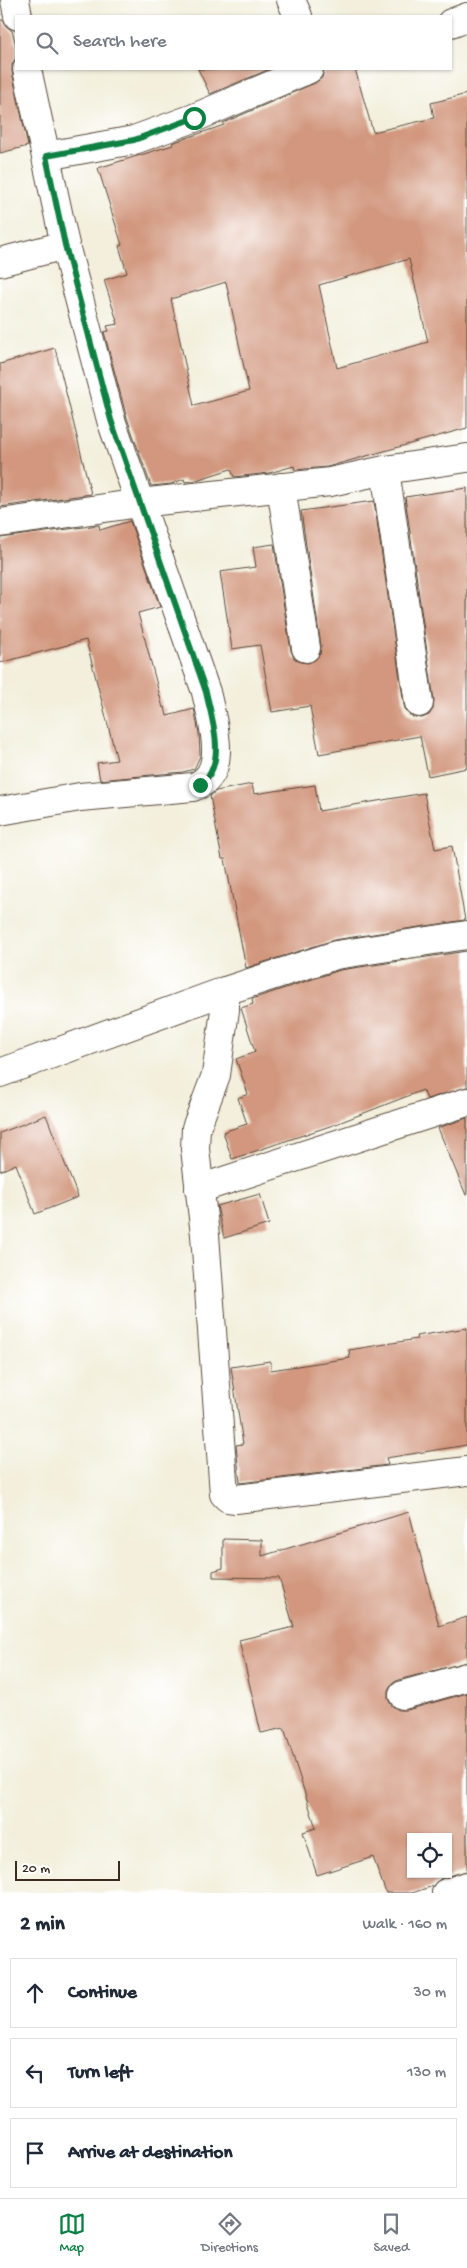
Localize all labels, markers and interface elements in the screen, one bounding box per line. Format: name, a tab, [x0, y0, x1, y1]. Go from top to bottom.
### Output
search box	[15, 15, 452, 70]
icon: search	[33, 29, 61, 57]
text: Search here	[73, 31, 167, 54]
route start	[183, 107, 206, 130]
route end	[189, 774, 212, 797]
map controls	[407, 1833, 452, 1878]
button: locate	[407, 1833, 452, 1878]
scale bar	[15, 1858, 120, 1881]
text: 20 m	[22, 1861, 50, 1878]
text: 2 min	[20, 1913, 65, 1938]
text: Walk · 160 m	[362, 1916, 447, 1935]
icon: ahead	[21, 1979, 49, 2007]
text: Continue	[68, 1982, 137, 2005]
text: 30 m	[413, 1984, 446, 2003]
icon: left	[21, 2059, 49, 2087]
text: Turn left	[68, 2062, 132, 2085]
text: 130 m	[407, 2064, 446, 2083]
icon: arrive	[21, 2139, 49, 2167]
text: Arrive at destination	[68, 2142, 232, 2165]
tab: Map	[58, 2210, 86, 2257]
tab: Directions	[201, 2210, 258, 2257]
tab: Saved	[373, 2210, 409, 2257]

